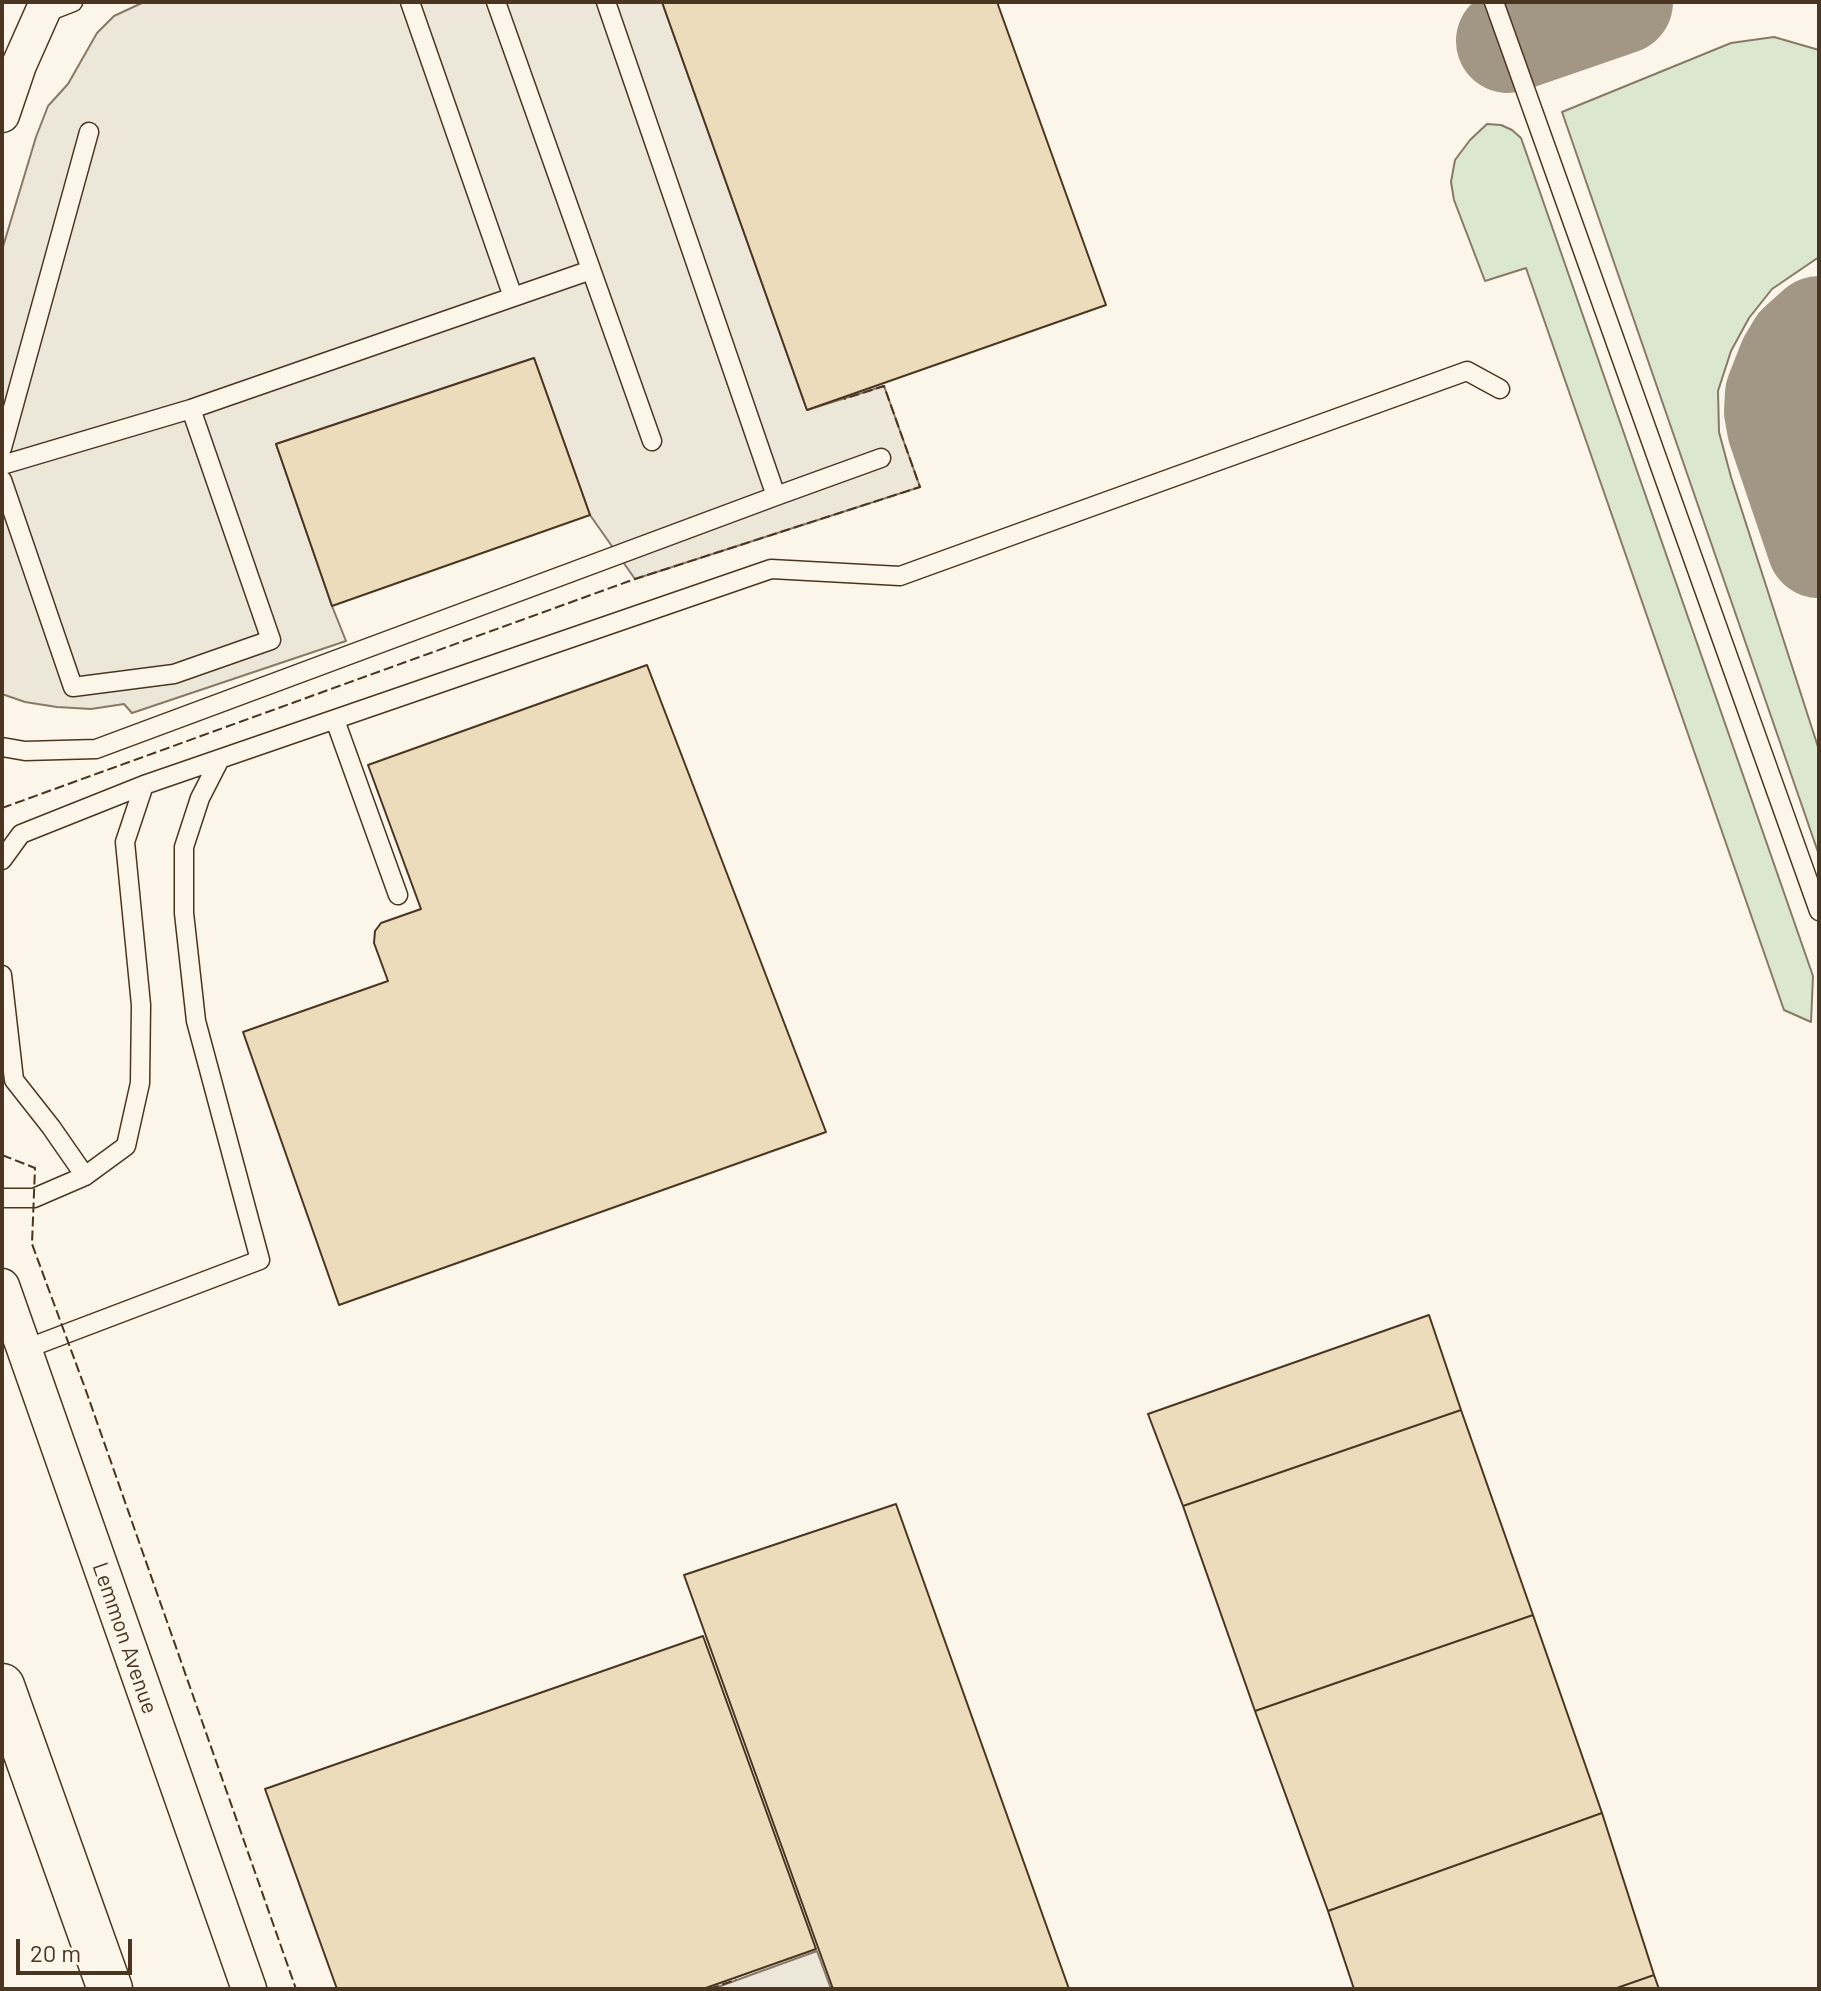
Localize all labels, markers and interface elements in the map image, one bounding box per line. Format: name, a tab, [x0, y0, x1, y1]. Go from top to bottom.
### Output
street label: Lemmon Avenue	[87, 1559, 163, 1717]
scale bar	[20, 1923, 136, 1973]
text: 20 m	[30, 1938, 81, 1967]

